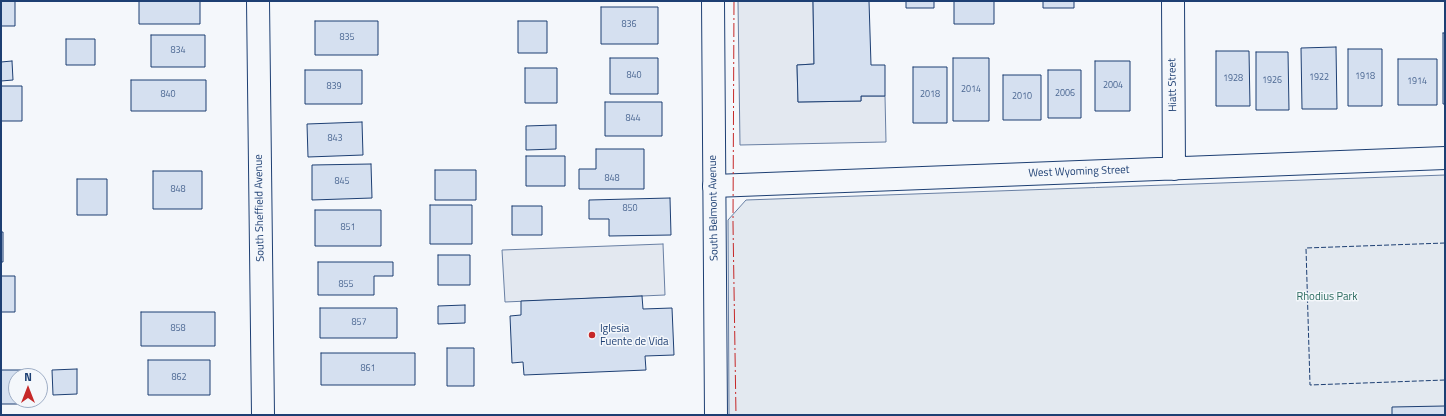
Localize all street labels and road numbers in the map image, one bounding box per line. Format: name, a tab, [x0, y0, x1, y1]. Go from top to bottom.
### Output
street label: Hiatt Street	[1166, 58, 1180, 112]
street label: South Sheffield Avenue	[252, 154, 268, 262]
street label: South Belmont Avenue	[706, 155, 722, 261]
street label: West Wyoming Street	[1028, 164, 1130, 180]

